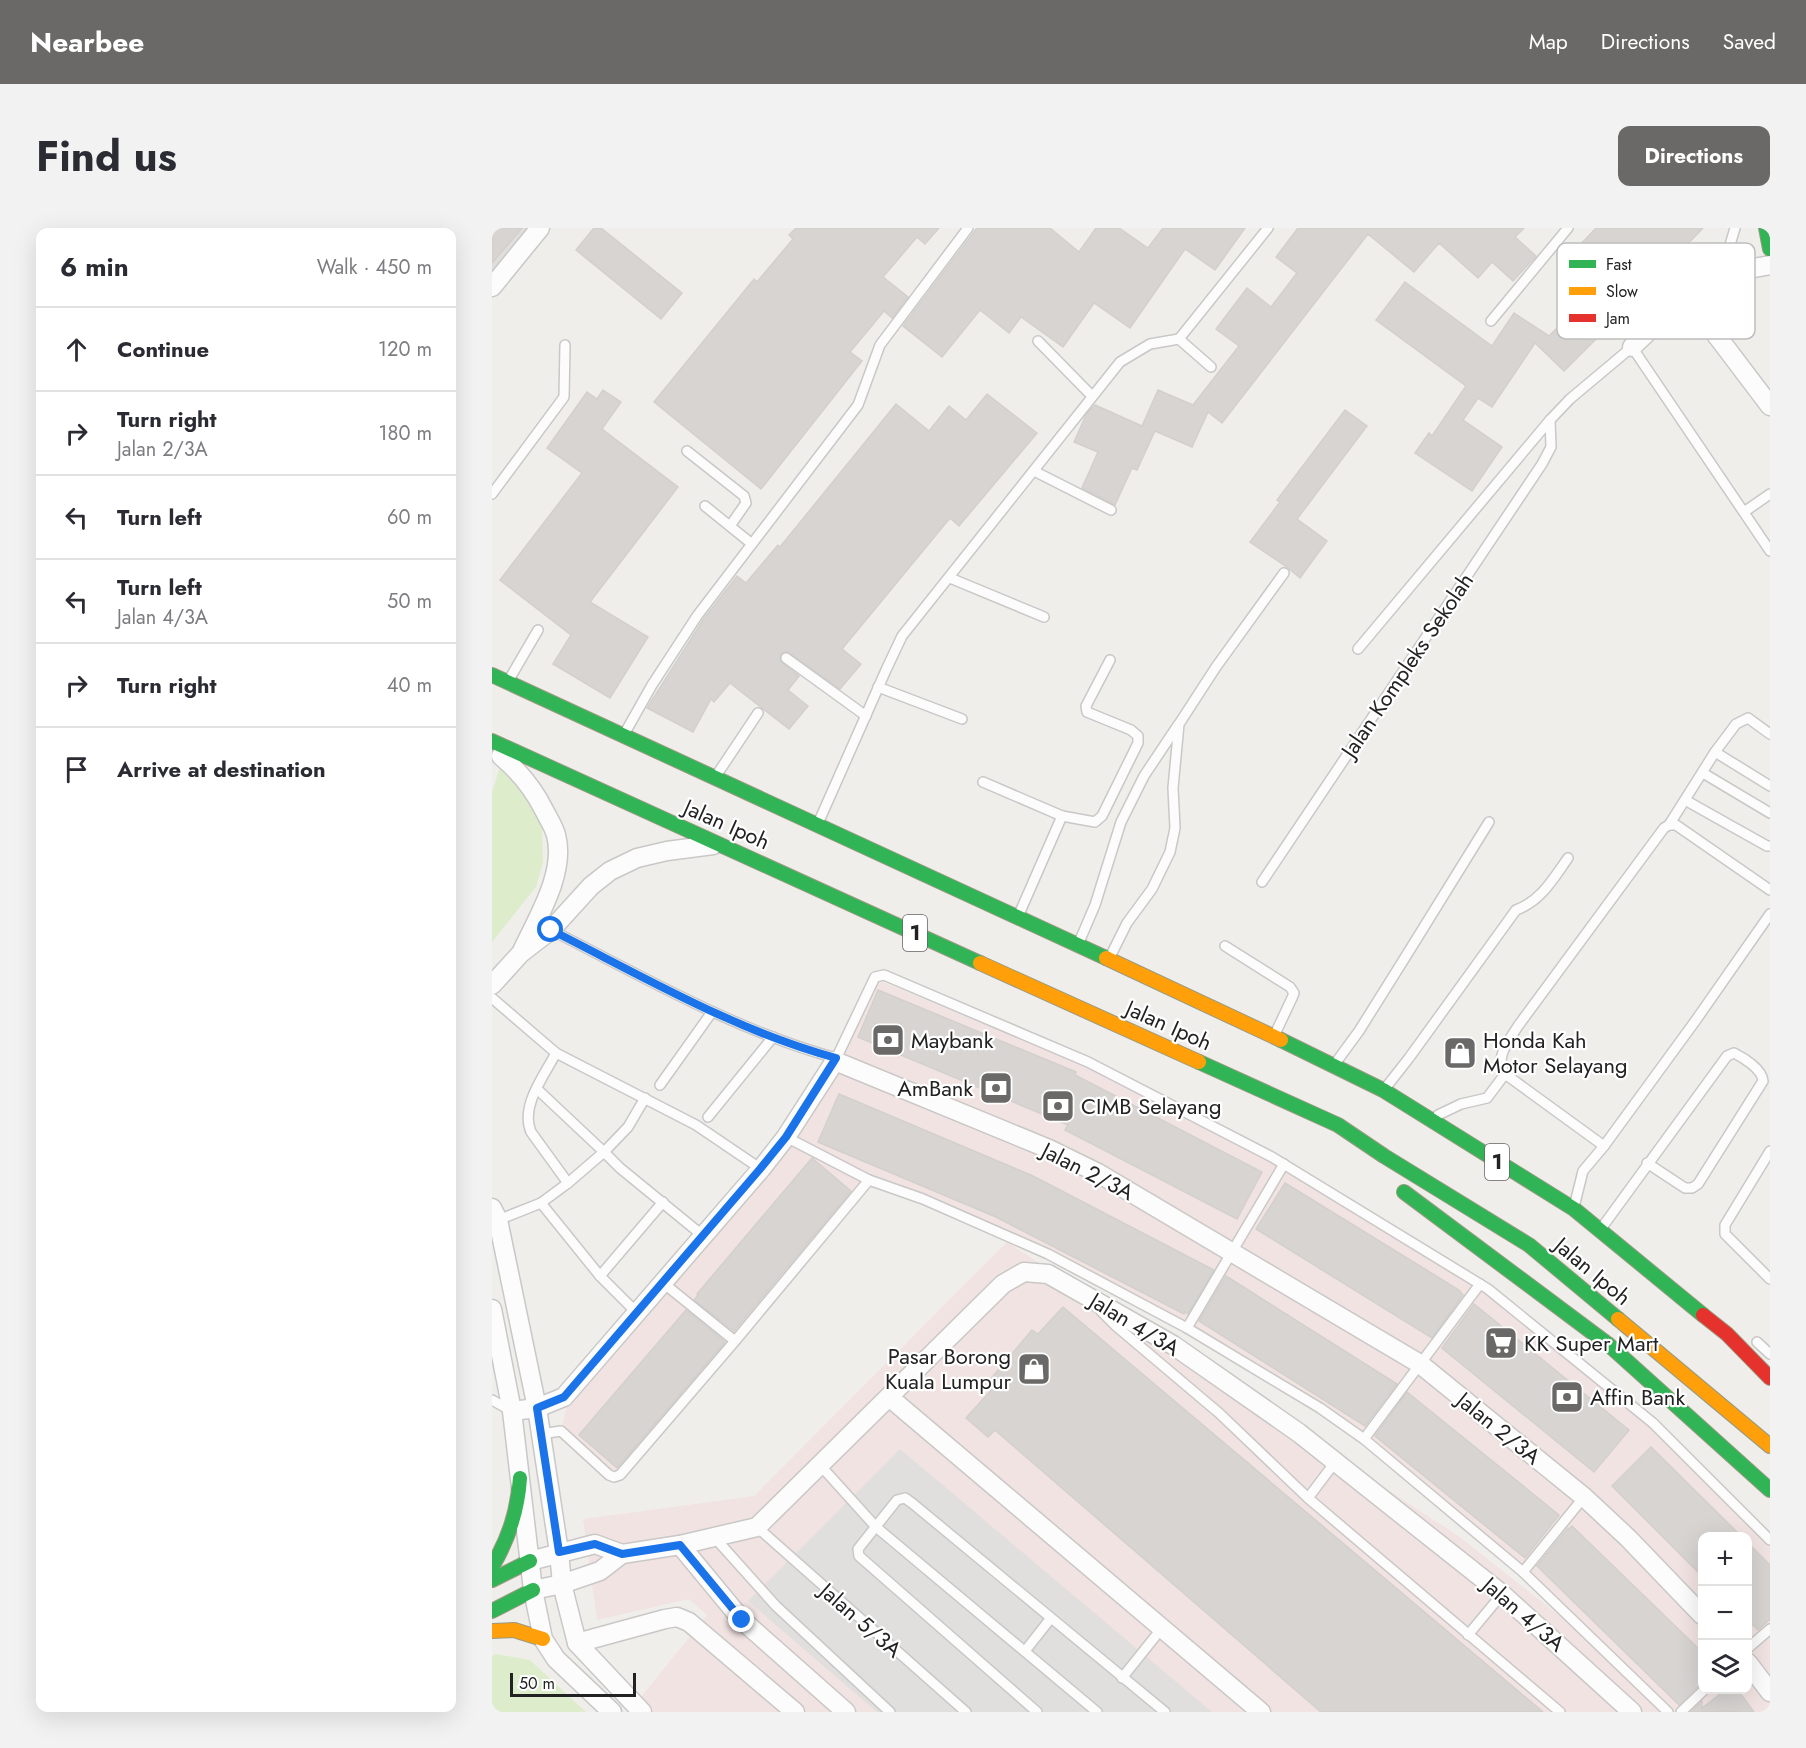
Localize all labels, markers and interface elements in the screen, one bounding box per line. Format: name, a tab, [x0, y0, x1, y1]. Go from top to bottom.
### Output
text: Nearbee	[30, 22, 144, 63]
text: Map	[1529, 27, 1568, 57]
text: Directions	[1601, 27, 1690, 57]
text: Saved	[1723, 27, 1776, 57]
text: Find us	[36, 126, 177, 187]
button: Directions	[1618, 126, 1770, 186]
legend	[1557, 243, 1755, 339]
text: 6 min	[60, 248, 129, 286]
text: Walk · 450 m	[317, 253, 432, 282]
text: Fast	[1606, 253, 1632, 276]
text: Slow	[1606, 280, 1638, 303]
text: Jam	[1604, 307, 1630, 330]
icon: ahead	[60, 333, 93, 366]
text: Continue	[117, 333, 209, 365]
text: 120 m	[378, 335, 432, 364]
text: Turn right	[117, 403, 217, 435]
icon: right	[60, 417, 93, 450]
text: 180 m	[378, 419, 432, 448]
text: Jalan 2/3A	[117, 435, 208, 464]
icon: left	[60, 501, 93, 534]
text: Turn left	[117, 501, 202, 533]
text: 60 m	[387, 503, 432, 532]
street label: Jalan Kompleks Sekolah	[1331, 566, 1481, 766]
text: Turn left	[117, 571, 202, 603]
icon: left	[60, 585, 93, 618]
text: 50 m	[387, 587, 432, 616]
text: Jalan 4/3A	[117, 603, 208, 632]
icon: right	[60, 669, 93, 702]
text: Turn right	[117, 669, 217, 701]
text: 40 m	[387, 671, 432, 700]
icon: arrive	[60, 753, 93, 786]
text: Arrive at destination	[117, 753, 326, 785]
street label: Jalan Ipoh	[676, 790, 775, 857]
road number: 1	[903, 915, 927, 951]
route start	[537, 916, 563, 942]
street label: Jalan Ipoh	[1118, 991, 1217, 1058]
bank icon: Maybank	[870, 1022, 906, 1058]
place label: Maybank	[911, 1024, 994, 1056]
place label: Honda Kah Motor Selayang	[1483, 1024, 1628, 1081]
shop icon: Honda Kah Motor Selayang	[1442, 1035, 1478, 1071]
bank icon: AmBank	[978, 1070, 1014, 1106]
place label: AmBank	[897, 1072, 973, 1104]
bank icon: CIMB Selayang	[1040, 1088, 1076, 1124]
place label: CIMB Selayang	[1081, 1090, 1221, 1122]
street label: Jalan 2/3A	[1034, 1133, 1140, 1208]
road number: 1	[1485, 1144, 1509, 1180]
street label: Jalan Ipoh	[1546, 1228, 1638, 1313]
street label: Jalan 4/3A	[1081, 1283, 1187, 1364]
supermarket icon: KK Super Mart	[1483, 1325, 1519, 1361]
place label: KK Super Mart	[1524, 1327, 1659, 1359]
place label: Pasar Borong Kuala Lumpur	[885, 1340, 1011, 1397]
shop icon: Pasar Borong Kuala Lumpur	[1016, 1351, 1052, 1387]
bank icon: Affin Bank	[1549, 1379, 1585, 1415]
place label: Affin Bank	[1590, 1381, 1685, 1413]
street label: Jalan 2/3A	[1448, 1382, 1548, 1472]
map controls	[1698, 1532, 1752, 1694]
button: +	[1698, 1532, 1752, 1586]
street label: Jalan 4/3A	[1473, 1567, 1573, 1659]
street label: Jalan 5/3A	[811, 1573, 909, 1665]
button: −	[1698, 1586, 1752, 1640]
route end	[728, 1606, 754, 1632]
button: layers	[1698, 1640, 1752, 1694]
scale bar	[510, 1670, 636, 1698]
text: 50 m	[519, 1672, 555, 1695]

